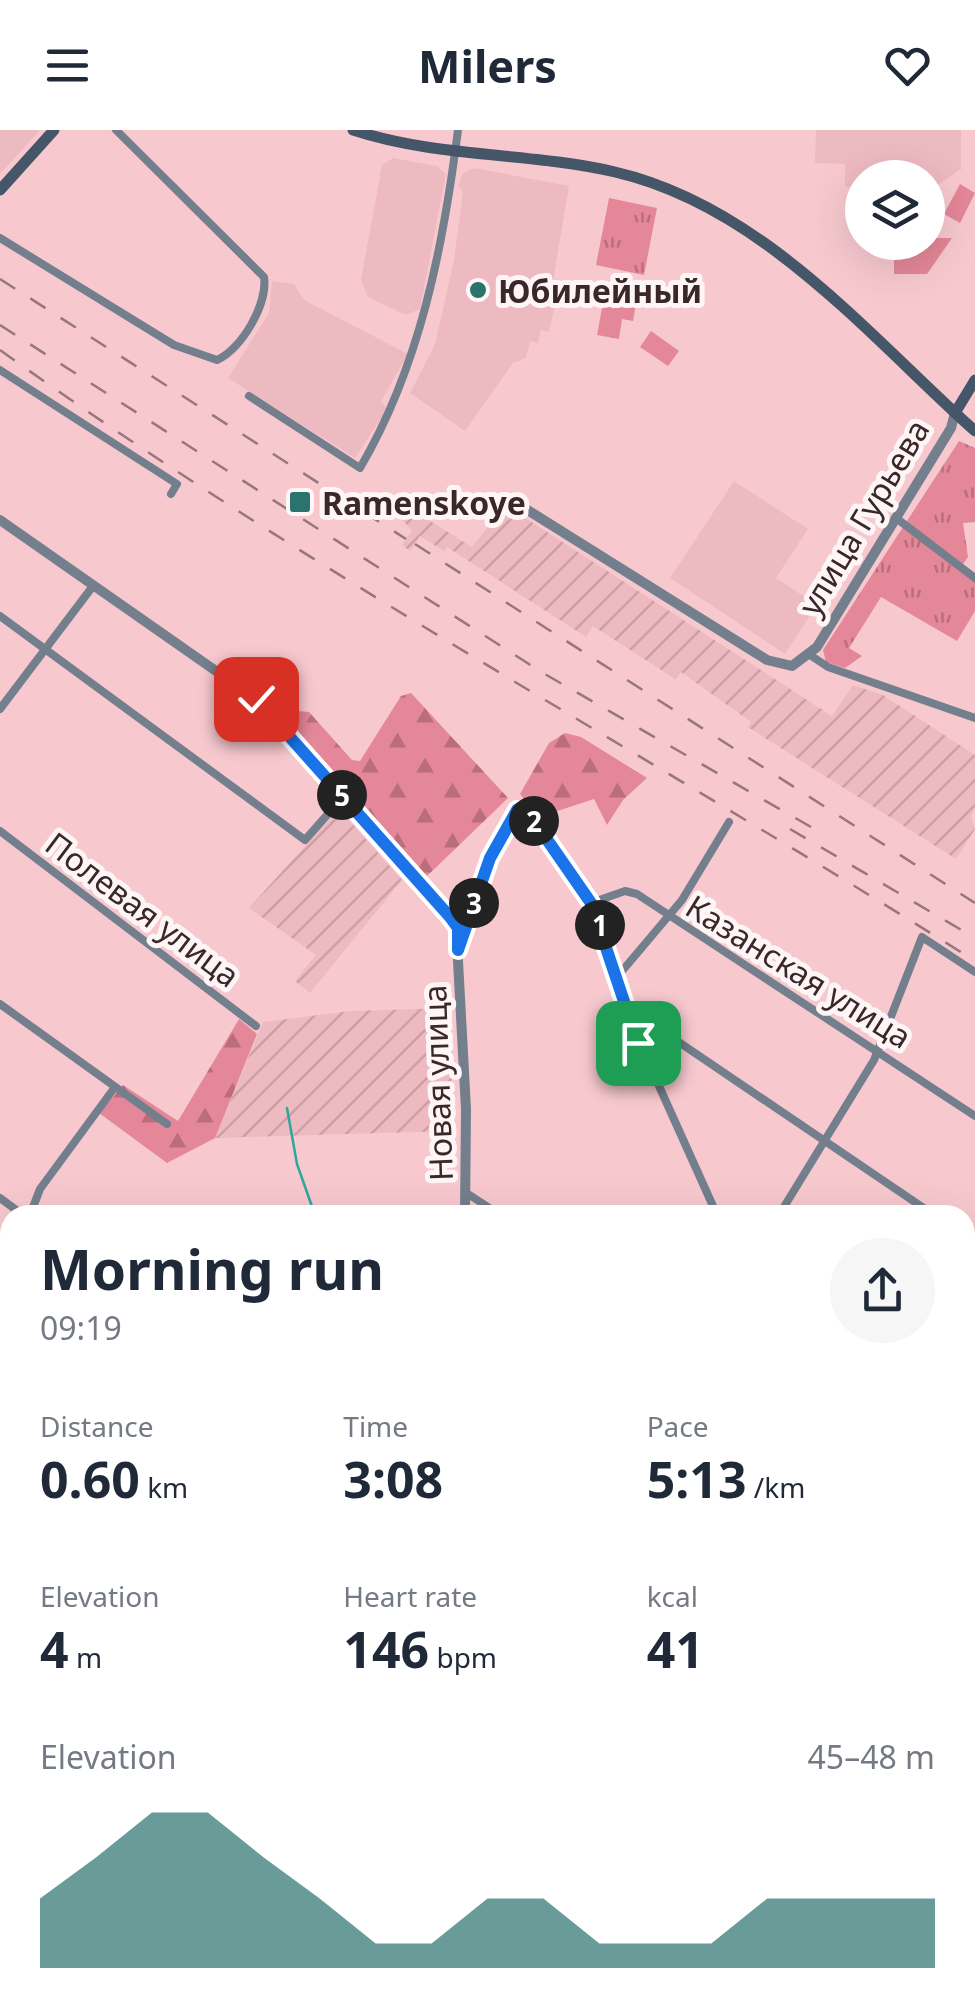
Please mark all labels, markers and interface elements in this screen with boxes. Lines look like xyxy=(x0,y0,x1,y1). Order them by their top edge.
text: Milers xyxy=(418,35,557,96)
icon: menu xyxy=(40,38,95,93)
icon: heart xyxy=(880,38,935,93)
map controls xyxy=(845,160,945,260)
button: layers xyxy=(845,160,945,260)
place label: Юбилейный xyxy=(498,269,702,312)
marker: Юбилейный xyxy=(467,279,489,301)
street label: улица Гурьева xyxy=(788,411,938,623)
place label: Ramenskoye xyxy=(322,481,526,524)
marker: Ramenskoye xyxy=(287,489,313,515)
pin xyxy=(214,657,299,742)
icon: check xyxy=(229,672,284,727)
pin: 5 xyxy=(317,770,367,820)
text: 5 xyxy=(334,776,350,814)
pin: 2 xyxy=(509,796,559,846)
text: 2 xyxy=(526,802,542,840)
street label: Полевая улица xyxy=(37,822,249,996)
pin: 3 xyxy=(449,878,499,928)
text: 3 xyxy=(466,884,482,922)
street label: Казанская улица xyxy=(678,884,920,1058)
pin: 1 xyxy=(575,900,625,950)
text: 1 xyxy=(592,906,608,944)
street label: Новая улица xyxy=(412,984,462,1182)
pin xyxy=(596,1001,681,1086)
icon: arrive xyxy=(611,1016,666,1071)
text: Morning run xyxy=(40,1231,384,1306)
button: share xyxy=(830,1238,935,1343)
text: 09:19 xyxy=(40,1306,122,1349)
text: Distance xyxy=(40,1407,153,1445)
text: Time xyxy=(343,1407,408,1445)
text: Pace xyxy=(647,1407,709,1445)
text: 0.60 xyxy=(40,1445,140,1513)
text: 3:08 xyxy=(343,1445,443,1513)
text: 5:13 xyxy=(647,1445,747,1513)
text: km xyxy=(140,1468,188,1506)
text: /km xyxy=(747,1468,805,1506)
text: Elevation xyxy=(40,1577,160,1615)
text: Heart rate xyxy=(343,1577,477,1615)
text: kcal xyxy=(647,1577,698,1615)
text: 4 xyxy=(40,1615,69,1683)
text: 146 xyxy=(343,1615,429,1683)
text: 41 xyxy=(647,1615,704,1683)
text: m xyxy=(69,1638,102,1676)
text: bpm xyxy=(429,1638,497,1676)
text: Elevation xyxy=(40,1735,177,1778)
text: 45–48 m xyxy=(808,1735,935,1778)

